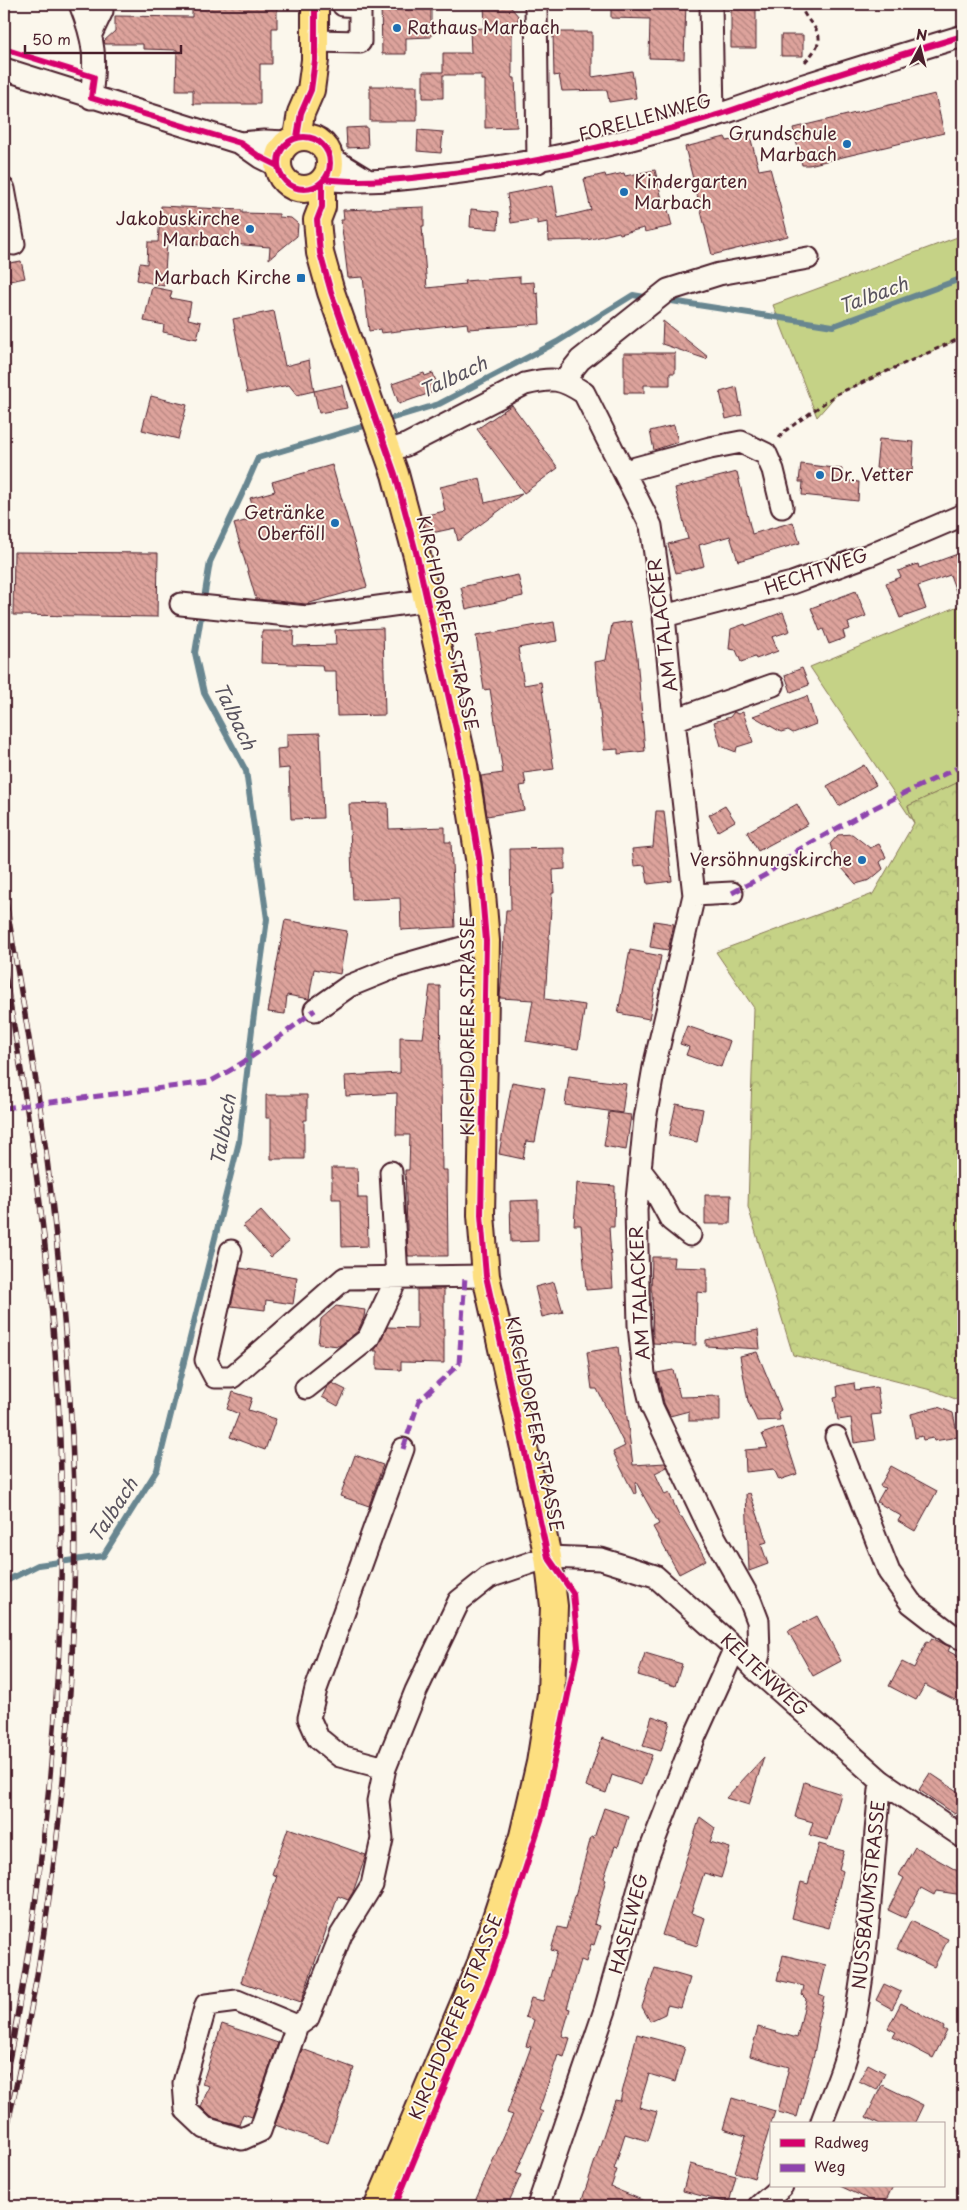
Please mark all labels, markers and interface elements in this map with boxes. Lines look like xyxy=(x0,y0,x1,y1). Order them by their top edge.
place label: Rathaus Marbach xyxy=(407,13,560,40)
scale bar xyxy=(25,22,181,54)
marker: Rathaus Marbach xyxy=(391,22,403,34)
north arrow xyxy=(894,22,944,72)
text: N xyxy=(915,24,928,46)
text: 50 m xyxy=(32,27,71,50)
street label: FORELLENWEG xyxy=(575,86,714,147)
place label: Grundschule Marbach xyxy=(728,119,837,167)
marker: Grundschule Marbach xyxy=(841,138,853,150)
place label: Kindergarten Marbach xyxy=(634,167,748,215)
marker: Kindergarten Marbach xyxy=(618,186,630,198)
place label: Jakobuskirche Marbach xyxy=(116,204,240,252)
marker: Jakobuskirche Marbach xyxy=(244,223,256,235)
place label: Marbach Kirche xyxy=(154,263,291,290)
water label: Talbach xyxy=(834,268,912,320)
marker: Marbach Kirche xyxy=(295,272,307,284)
water label: Talbach xyxy=(414,348,492,404)
place label: Dr. Vetter xyxy=(830,460,914,487)
marker: Dr. Vetter xyxy=(814,469,826,481)
place label: Getränke Oberföll xyxy=(244,498,325,546)
street label: KIRCHDORFER STRASSE xyxy=(411,513,486,733)
marker: Getränke Oberföll xyxy=(329,517,341,529)
street label: HECHTWEG xyxy=(760,540,871,601)
street label: AM TALACKER xyxy=(640,557,683,694)
water label: Talbach xyxy=(208,677,265,755)
place label: Versöhnungskirche xyxy=(690,845,852,872)
marker: Versöhnungskirche xyxy=(856,854,868,866)
street label: KIRCHDORFER STRASSE xyxy=(453,916,480,1136)
water label: Talbach xyxy=(202,1091,242,1168)
street label: AM TALACKER xyxy=(622,1225,656,1361)
street label: KIRCHDORFER STRASSE xyxy=(499,1313,572,1534)
water label: Talbach xyxy=(81,1471,144,1547)
street label: KELTENWEG xyxy=(715,1626,815,1722)
street label: NUSSBAUMSTRASSE xyxy=(844,1799,891,1991)
street label: HASELWEG xyxy=(601,1870,654,1977)
street label: KIRCHDORFER STRASSE xyxy=(401,1909,508,2123)
legend xyxy=(770,2122,944,2188)
text: Radweg xyxy=(814,2130,869,2153)
text: Weg xyxy=(814,2154,845,2177)

